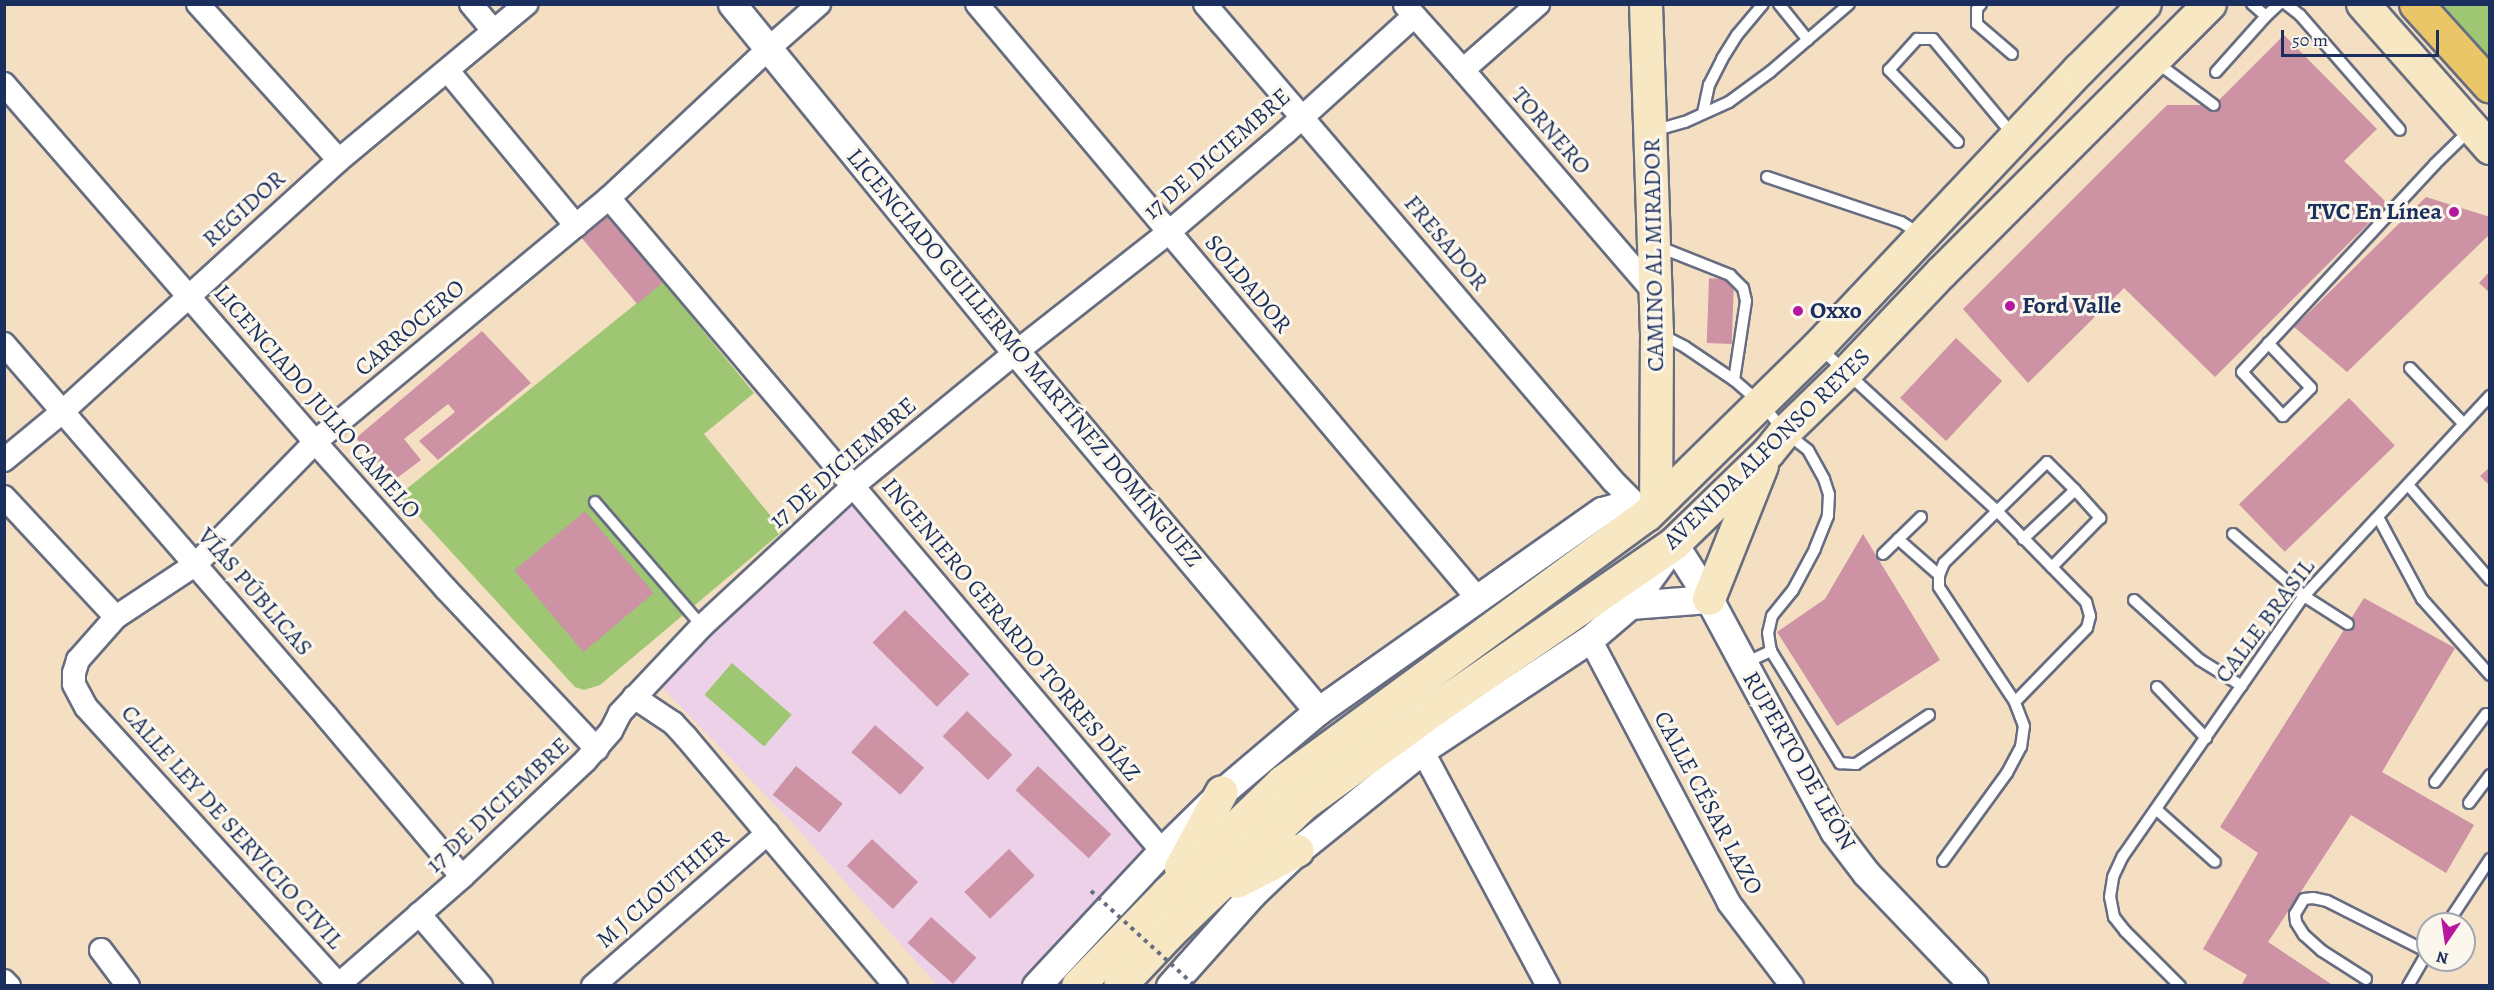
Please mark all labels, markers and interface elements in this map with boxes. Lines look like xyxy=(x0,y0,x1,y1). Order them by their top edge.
scale bar xyxy=(2284,18,2442,56)
text: 50 m xyxy=(2292,28,2328,52)
street label: TORNERO xyxy=(1505,81,1597,181)
street label: 17 DE DICIEMBRE xyxy=(1137,82,1297,226)
street label: CAMINO AL MIRADOR xyxy=(1638,138,1670,372)
street label: LICENCIADO GUILLERMO MARTÍNEZ DOMÍNGUEZ xyxy=(840,143,1208,573)
street label: REGIDOR xyxy=(197,164,291,254)
street label: FRESADOR xyxy=(1398,189,1494,297)
place label: TVC En Línea xyxy=(2308,198,2442,226)
marker: TVC En Línea xyxy=(2447,205,2461,219)
street label: SOLDADOR xyxy=(1198,229,1298,339)
street label: CARROCERO xyxy=(349,274,471,382)
street label: LICENCIADO JULIO CAMELO xyxy=(207,279,427,525)
place label: Ford Valle xyxy=(2022,292,2121,320)
place label: Oxxo xyxy=(1810,297,1862,325)
marker: Ford Valle xyxy=(2003,299,2017,313)
marker: Oxxo xyxy=(1791,304,1805,318)
street label: AVENIDA ALFONSO REYES xyxy=(1657,343,1877,555)
street label: 17 DE DICIEMBRE xyxy=(763,391,923,535)
street label: INGENIERO GERARDO TORRES DÍAZ xyxy=(876,472,1146,788)
street label: VÍAS PÚBLICAS xyxy=(191,522,319,662)
street label: CALLE BRASIL xyxy=(2209,553,2321,689)
street label: RUPERTO DE LEÓN xyxy=(1736,666,1862,856)
street label: CALLE LEY DE SERVICIO CIVIL xyxy=(115,699,349,955)
street label: CALLE CÉSAR LAZO xyxy=(1647,706,1769,900)
street label: 17 DE DICIEMBRE xyxy=(420,731,576,879)
street label: M J CLOUTHIER xyxy=(591,824,735,954)
north arrow xyxy=(2416,912,2476,972)
text: N xyxy=(2434,946,2451,970)

